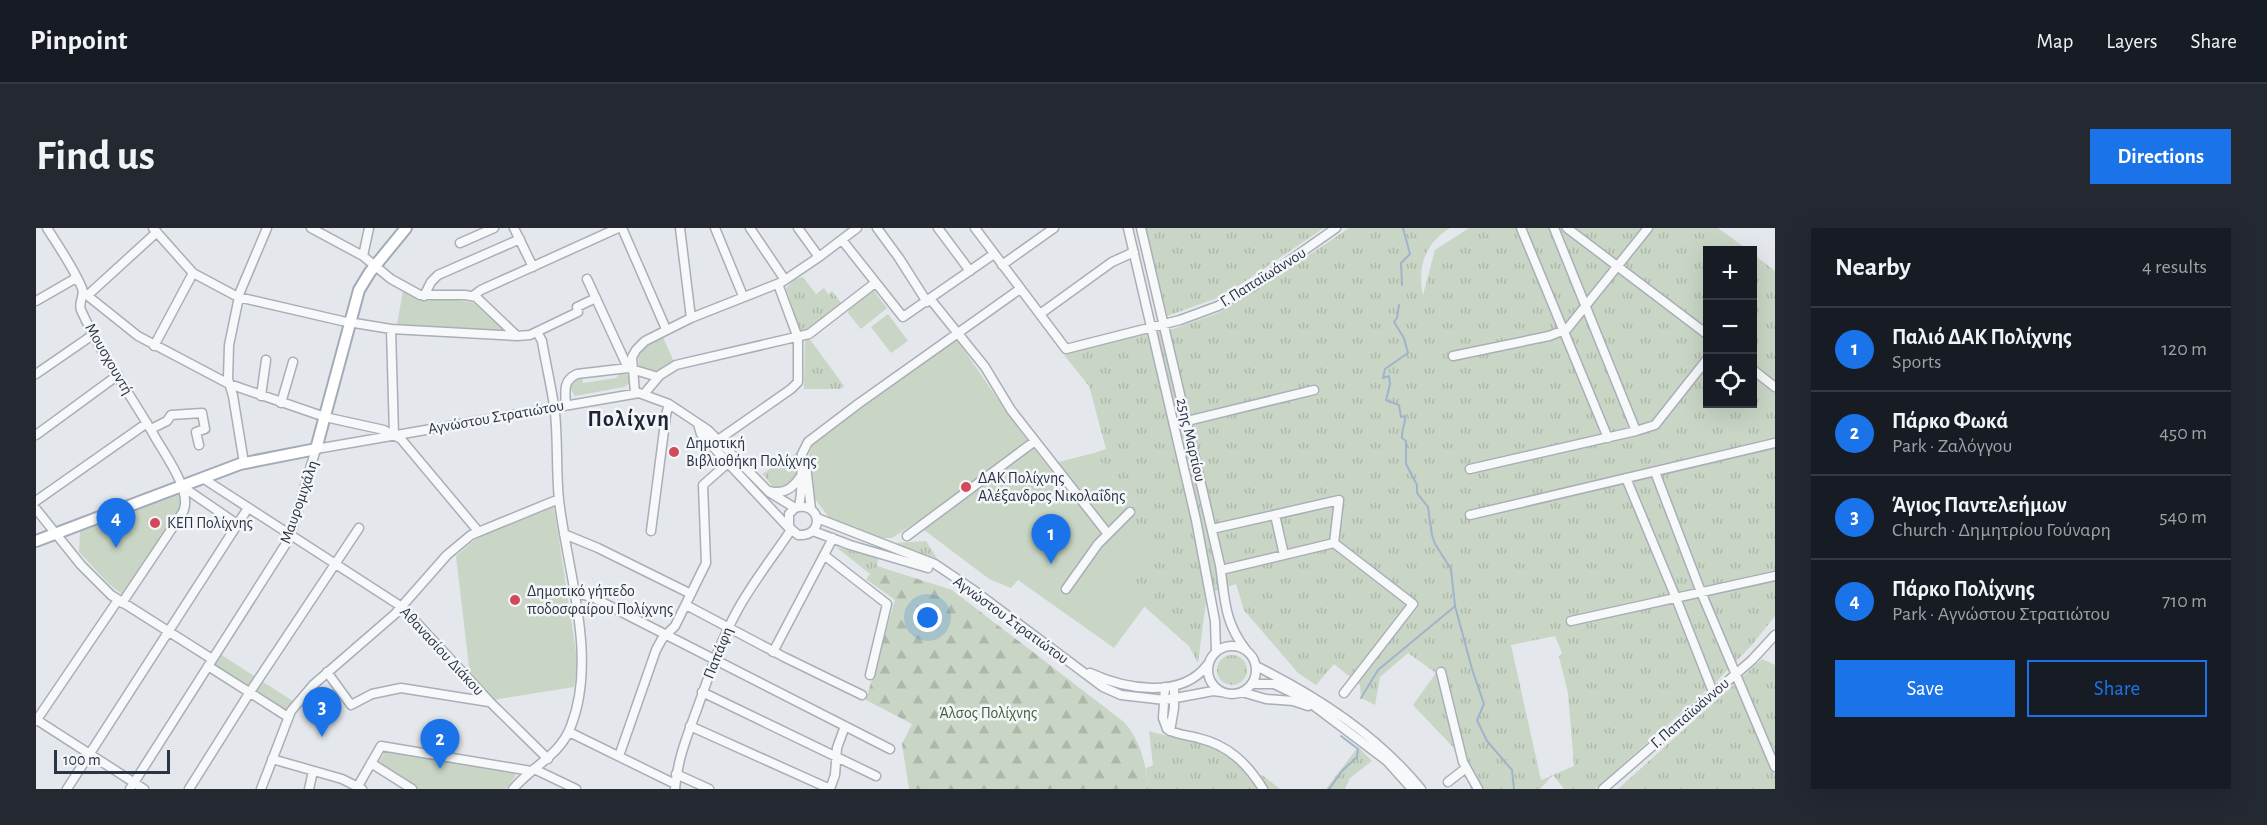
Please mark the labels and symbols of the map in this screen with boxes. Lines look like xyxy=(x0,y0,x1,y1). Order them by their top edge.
street label: Γ. Παπαϊωάννου xyxy=(1217,244,1309,310)
street label: Μουσχουντή xyxy=(82,320,136,398)
street label: Αγνώστου Στρατιώτου xyxy=(427,397,565,437)
street label: 25ης Μαρτίου xyxy=(1173,397,1208,484)
district label: Πολίχνη xyxy=(587,408,671,430)
place label: Δημοτική Βιβλιοθήκη Πολίχνης xyxy=(686,435,817,470)
marker: Δημοτική Βιβλιοθήκη Πολίχνης xyxy=(667,445,681,459)
street label: Μαυρομιχάλη xyxy=(277,458,321,546)
place label: ΔΑΚ Πολίχνης Αλέξανδρος Νικολαΐδης xyxy=(978,470,1125,505)
marker: ΔΑΚ Πολίχνης Αλέξανδρος Νικολαΐδης xyxy=(959,480,973,494)
pin: 4 xyxy=(96,498,136,548)
pin: 1 xyxy=(1032,514,1070,564)
place label: ΚΕΠ Πολίχνης xyxy=(167,515,253,532)
marker: ΚΕΠ Πολίχνης xyxy=(148,516,162,530)
street label: Αγνώστου Στρατιώτου xyxy=(951,573,1071,667)
place label: Δημοτικό γήπεδο ποδοσφαίρου Πολίχνης xyxy=(526,583,673,618)
marker: Δημοτικό γήπεδο ποδοσφαίρου Πολίχνης xyxy=(508,593,522,607)
your location xyxy=(913,603,942,632)
street label: Αθανασίου Διάκου xyxy=(397,604,487,698)
street label: Παπάφη xyxy=(700,625,736,681)
street label: Γ. Παπαϊωάννου xyxy=(1648,675,1732,751)
pin: 3 xyxy=(302,688,342,737)
park label: Άλσος Πολίχνης xyxy=(939,705,1037,722)
pin: 2 xyxy=(420,720,460,769)
scale bar xyxy=(54,747,170,774)

